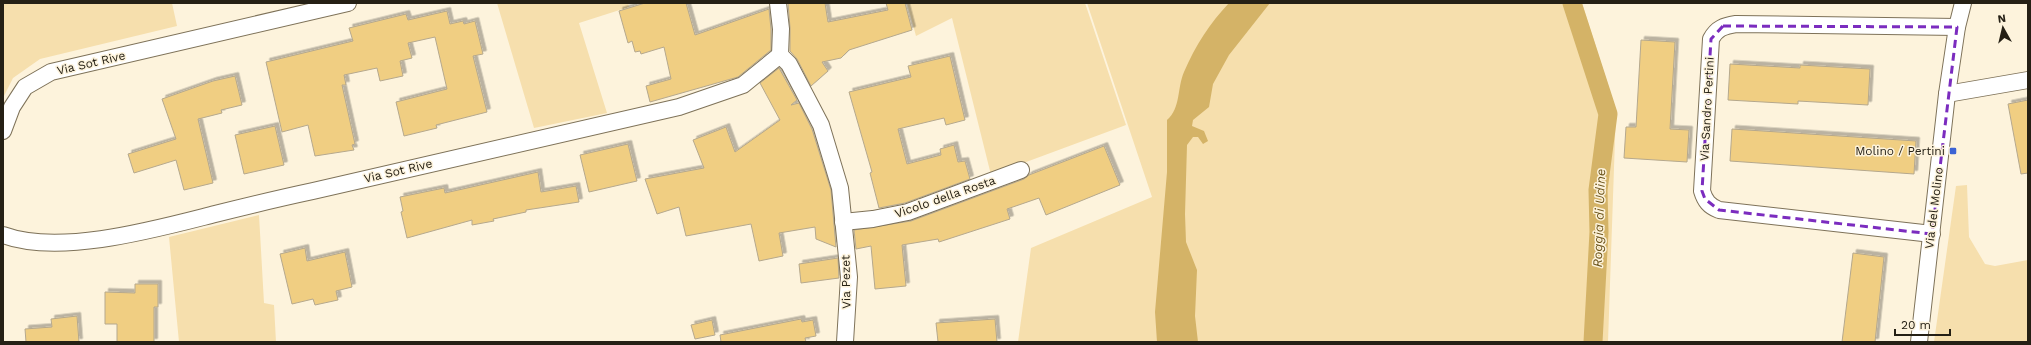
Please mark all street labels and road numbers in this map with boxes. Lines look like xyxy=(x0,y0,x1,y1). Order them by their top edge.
street label: Via Sot Rive xyxy=(55,48,127,78)
street label: Via Sandro Pertini xyxy=(1697,57,1717,161)
street label: Via Sot Rive xyxy=(362,156,434,186)
street label: Via del Molino xyxy=(1922,166,1946,250)
street label: Vicolo della Rosta xyxy=(893,173,997,221)
street label: Via Pezet xyxy=(839,255,853,309)

